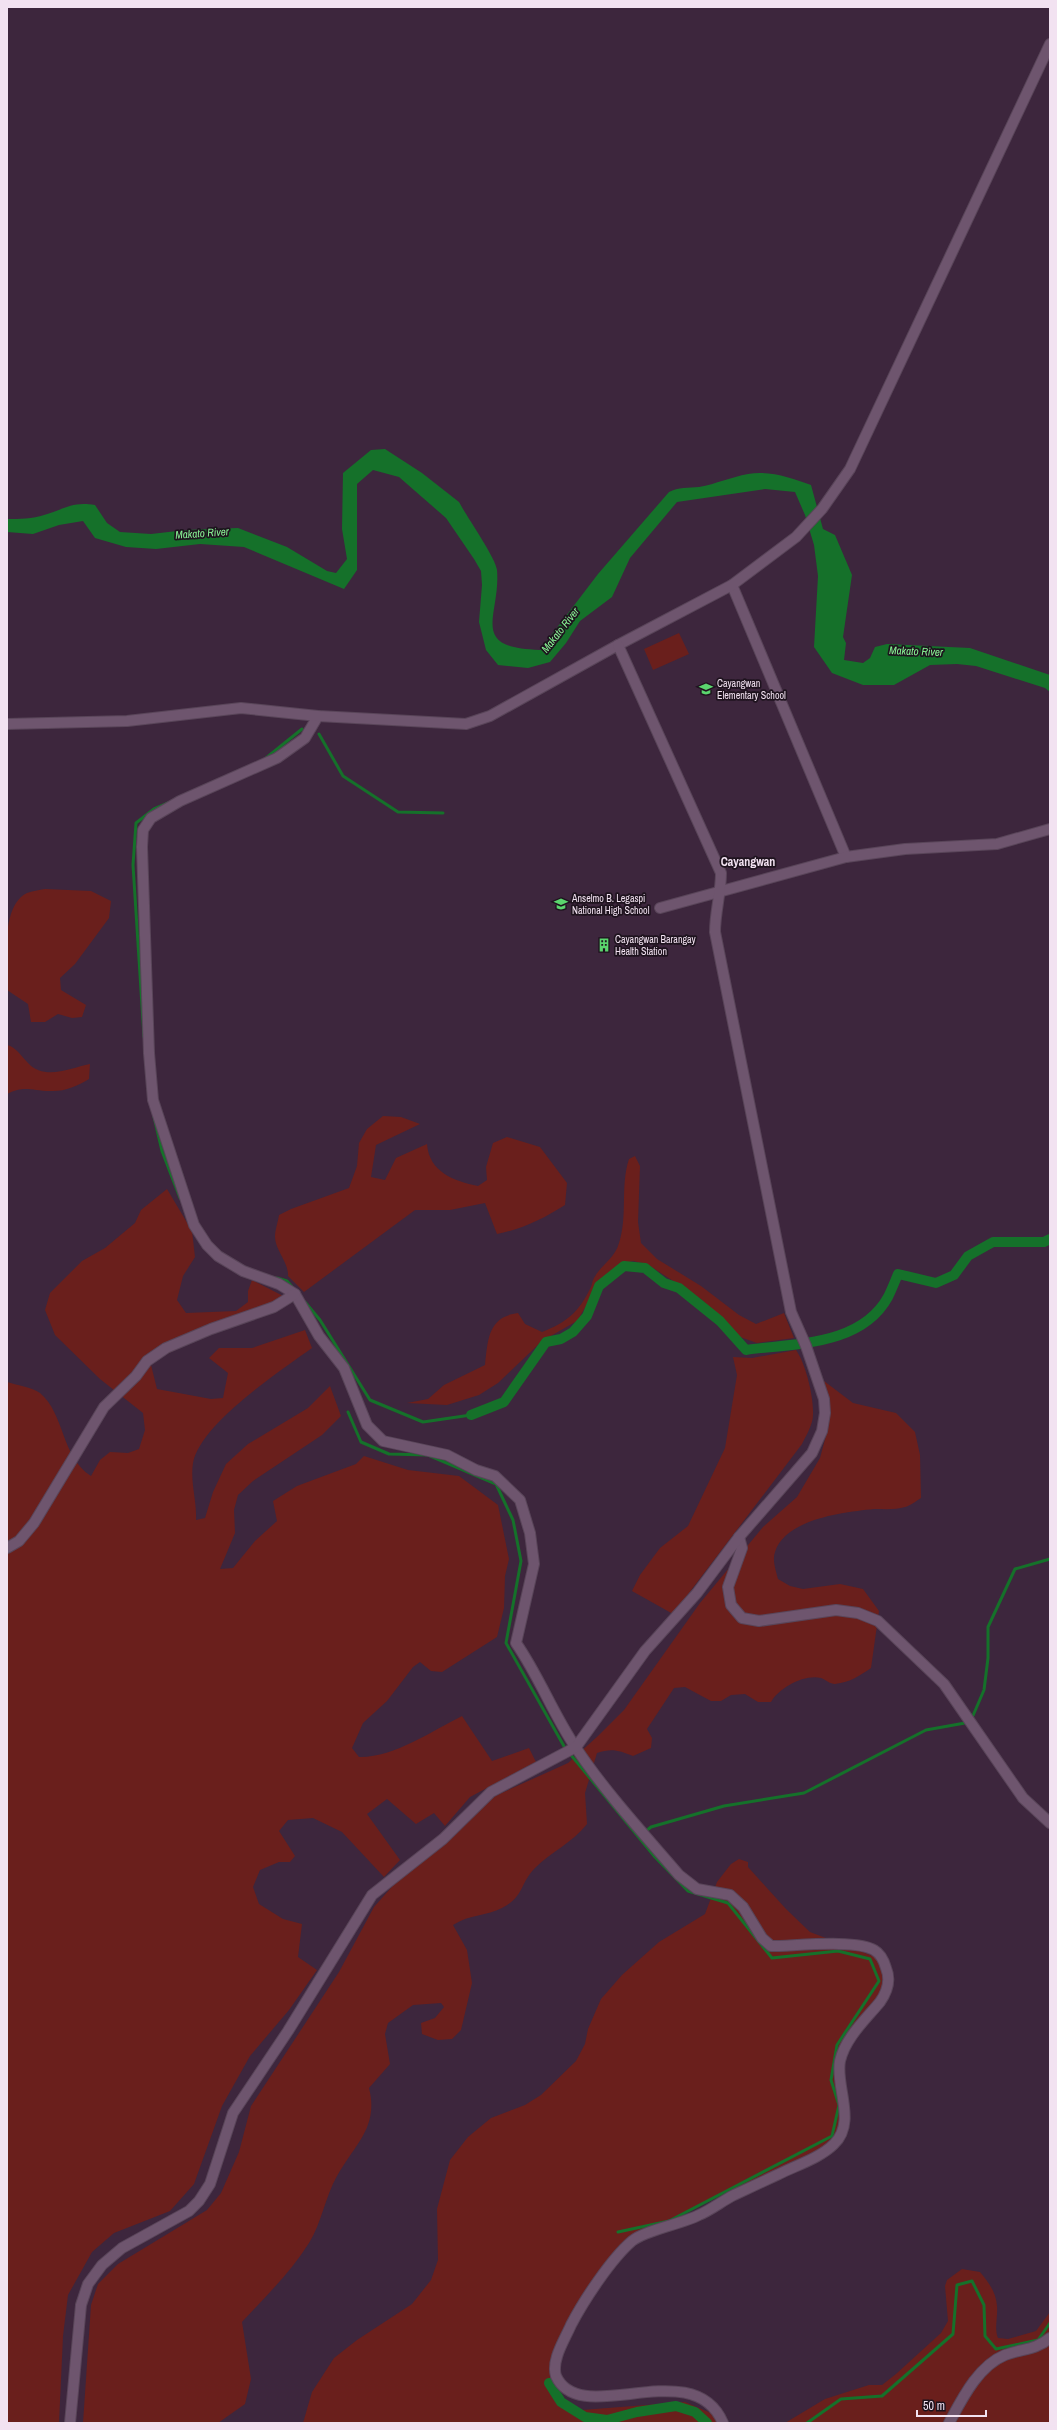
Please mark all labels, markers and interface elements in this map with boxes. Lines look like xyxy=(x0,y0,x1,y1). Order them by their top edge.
water label: Makato River xyxy=(175,524,230,542)
water label: Makato River xyxy=(538,604,583,655)
water label: Makato River xyxy=(889,643,944,659)
place label: Cayangwan Elementary School xyxy=(717,677,786,702)
school or university icon: Cayangwan Elementary School xyxy=(698,681,714,697)
district label: Cayangwan xyxy=(721,854,775,870)
place label: Anselmo B. Legaspi National High School xyxy=(571,892,650,917)
school or university icon: Anselmo B. Legaspi National High School xyxy=(553,896,569,912)
place label: Cayangwan Barangay Health Station xyxy=(615,933,697,958)
building icon: Cayangwan Barangay Health Station xyxy=(596,937,612,953)
scale bar xyxy=(917,2392,986,2418)
text: 50 m xyxy=(923,2398,945,2414)

